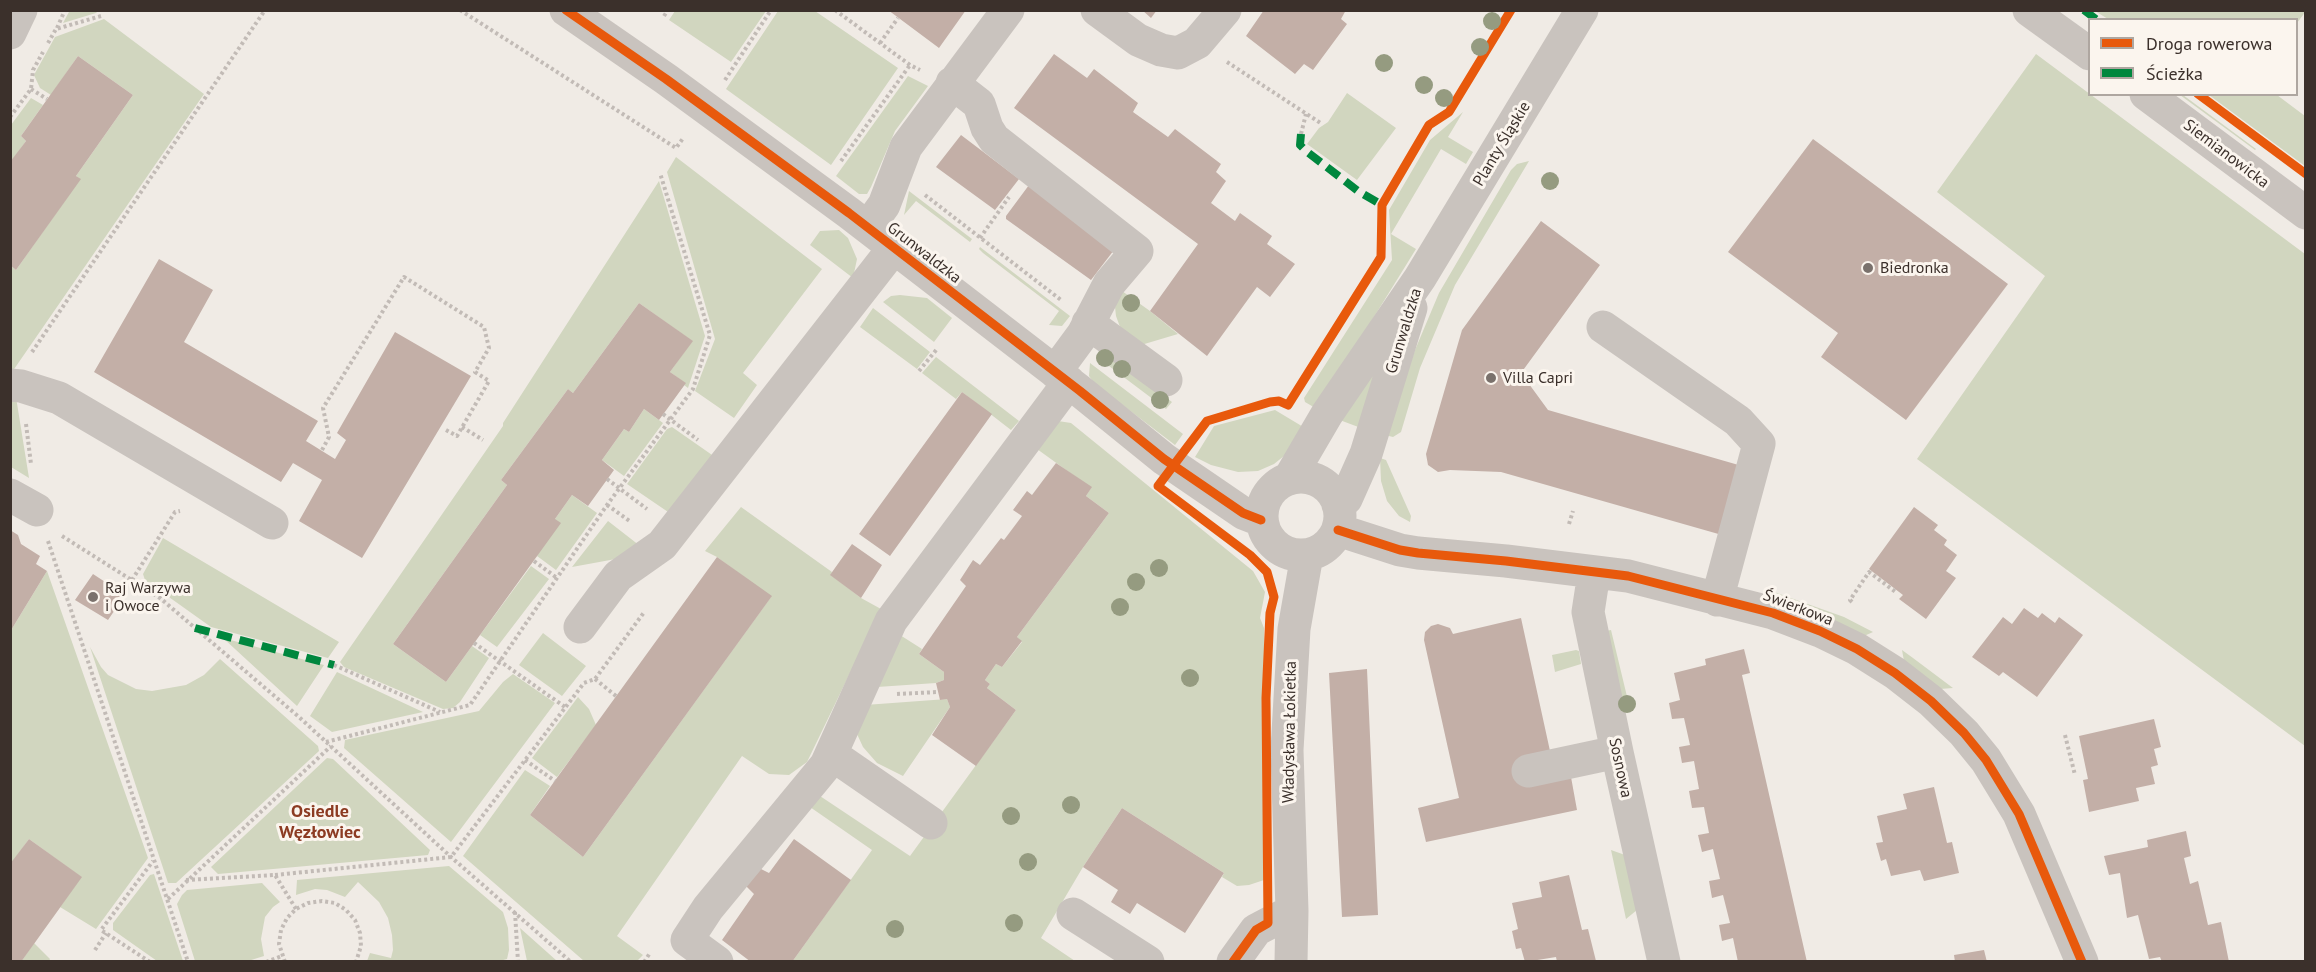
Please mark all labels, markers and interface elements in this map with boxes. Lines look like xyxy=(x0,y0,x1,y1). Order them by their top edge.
legend xyxy=(2088,18,2298,96)
text: Droga rowerowa xyxy=(2146,32,2272,55)
text: Ścieżka xyxy=(2146,62,2203,85)
street label: Planty Śląskie xyxy=(1469,98,1535,190)
street label: Siemianowicka xyxy=(2179,116,2273,192)
street label: Grunwaldzka xyxy=(883,218,965,288)
place label: Biedronka xyxy=(1880,258,1949,278)
marker: Biedronka xyxy=(1861,261,1875,275)
street label: Grunwaldzka xyxy=(1382,286,1426,376)
place label: Villa Capri xyxy=(1503,368,1573,388)
marker: Villa Capri xyxy=(1484,371,1498,385)
place label: Raj Warzywa i Owoce xyxy=(105,578,191,616)
street label: Świerkowa xyxy=(1760,586,1836,630)
marker: Raj Warzywa i Owoce xyxy=(86,590,100,604)
street label: Władysława Łokietka xyxy=(1279,661,1301,803)
street label: Sosnowa xyxy=(1604,736,1636,800)
district label: Osiedle Węzłowiec xyxy=(279,801,361,844)

